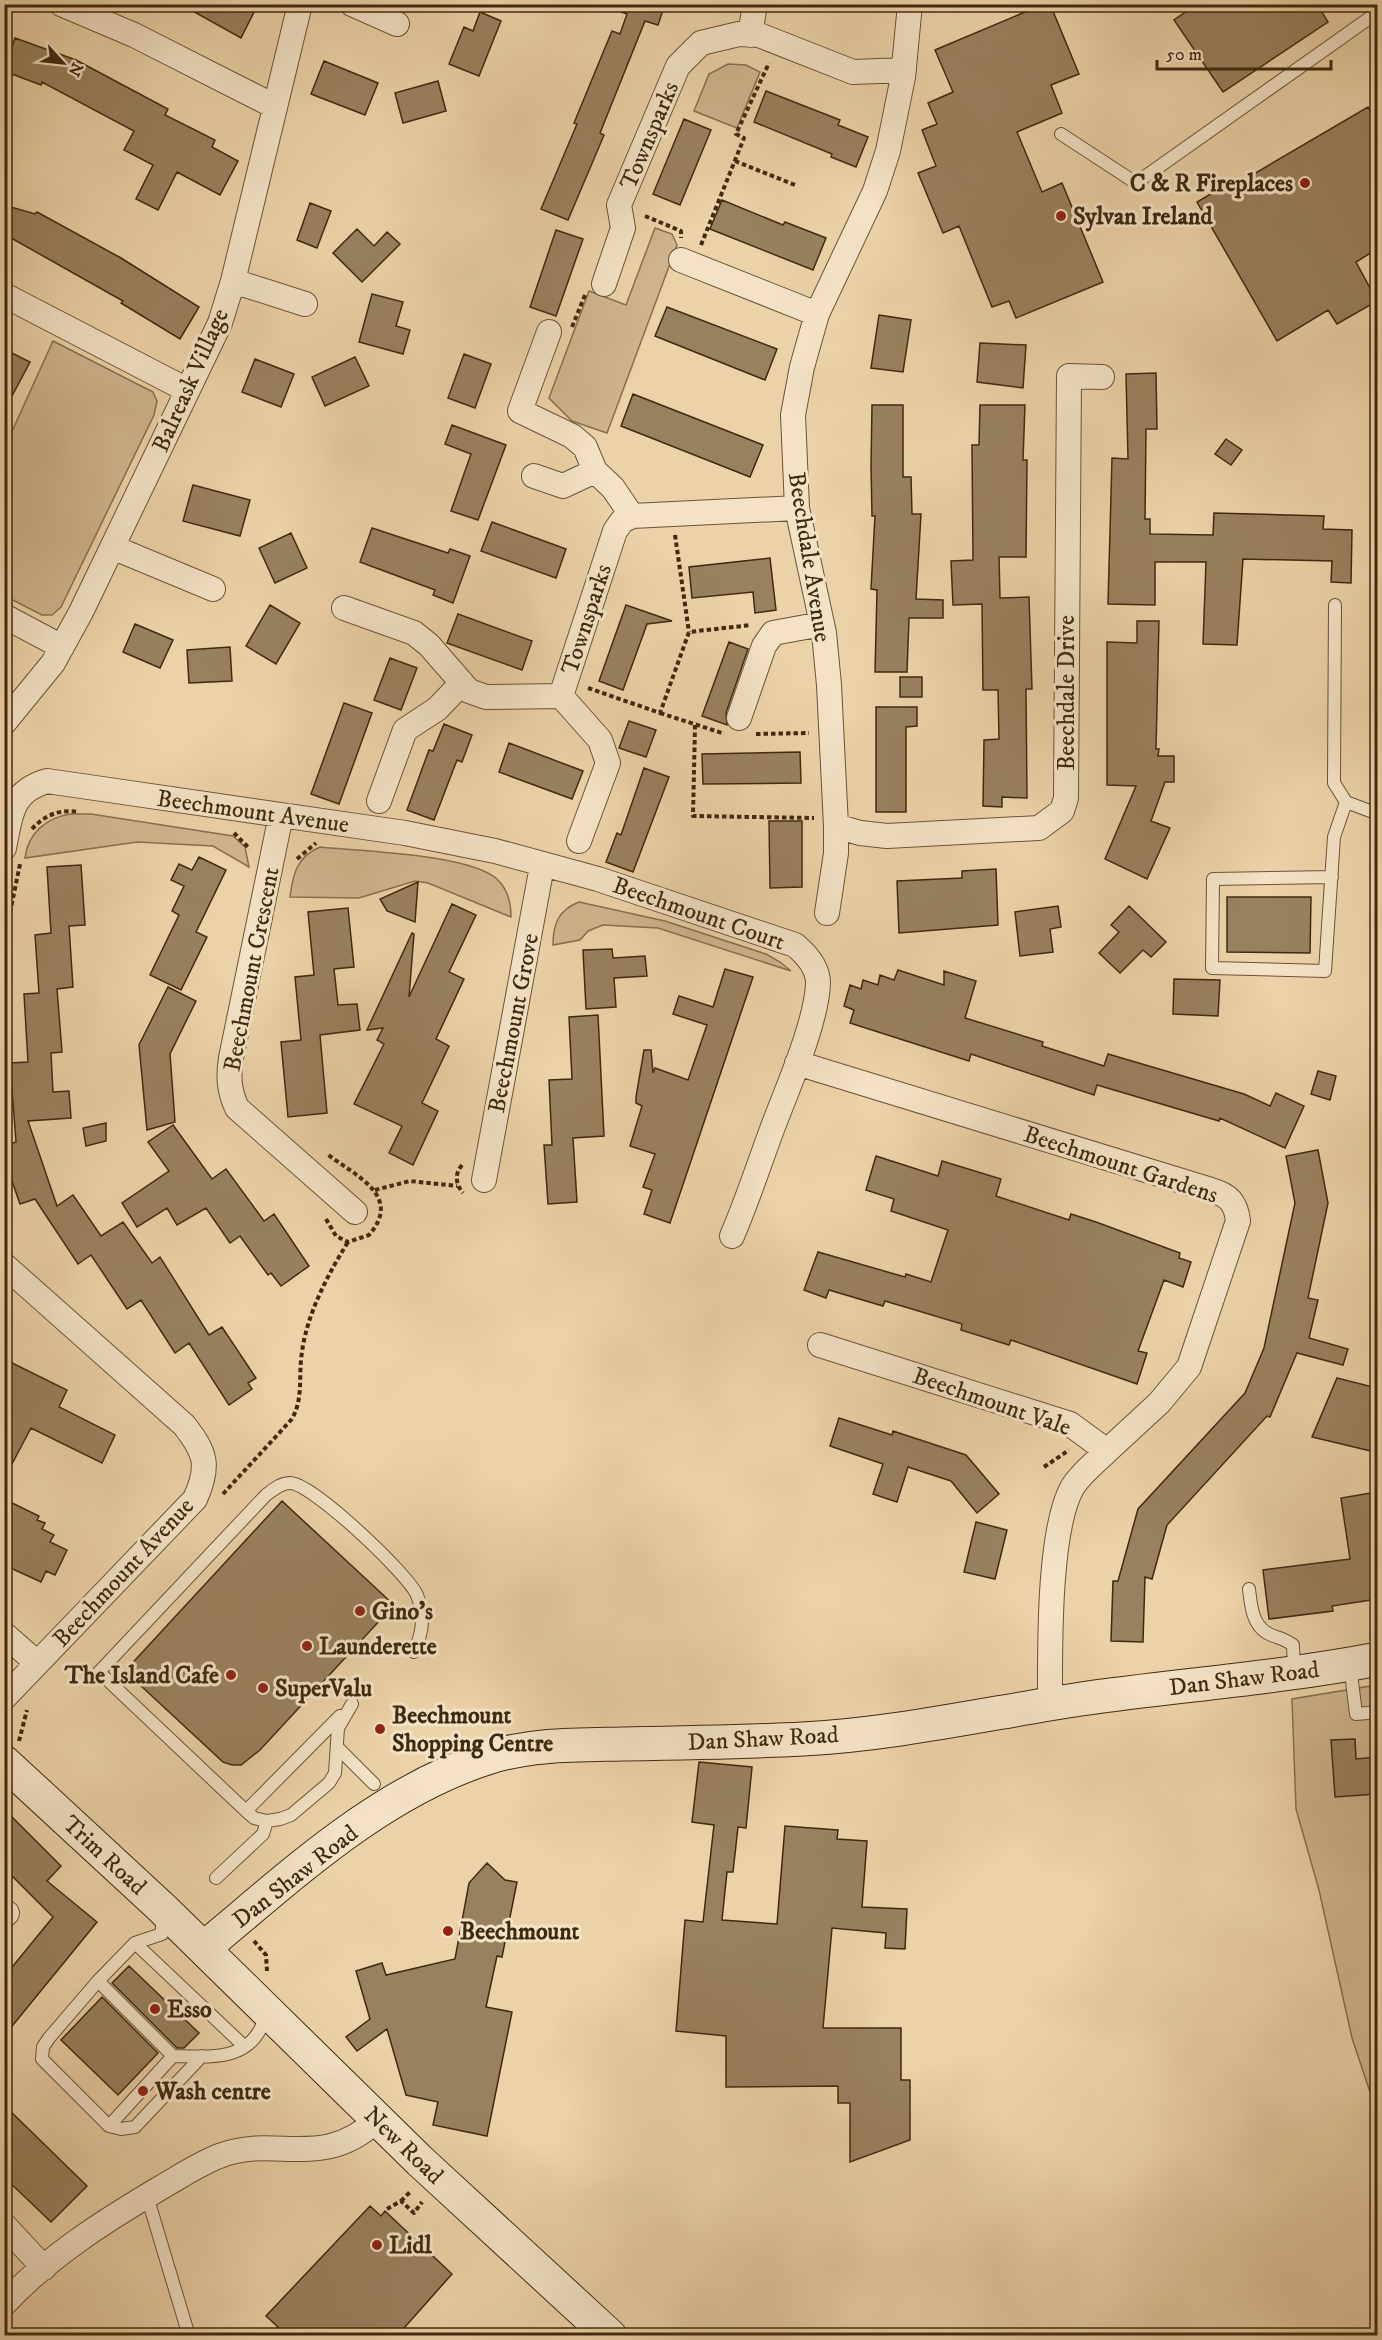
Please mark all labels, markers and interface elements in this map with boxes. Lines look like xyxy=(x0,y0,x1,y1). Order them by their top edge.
north arrow xyxy=(33,33,93,93)
scale bar xyxy=(1157,33,1331,71)
text: 50 m xyxy=(1166,44,1202,66)
text: N xyxy=(64,59,87,80)
street label: Townsparks xyxy=(614,77,686,194)
place label: C & R Fireplaces xyxy=(1130,169,1293,199)
marker: C & R Fireplaces xyxy=(1298,176,1312,190)
place label: Sylvan Ireland xyxy=(1073,202,1213,232)
marker: Sylvan Ireland xyxy=(1054,209,1068,223)
street label: Balreask Village xyxy=(146,304,236,457)
street label: Beechdale Avenue xyxy=(781,470,837,644)
street label: Townsparks xyxy=(555,560,619,678)
street label: Beechdale Drive xyxy=(1052,615,1082,771)
street label: Beechmount Avenue xyxy=(155,784,351,840)
street label: Beechmount Crescent xyxy=(217,864,287,1074)
street label: Beechmount Court xyxy=(609,870,789,958)
street label: Beechmount Grove xyxy=(482,931,546,1116)
street label: Beechmount Gardens xyxy=(1020,1119,1222,1211)
street label: Beechmount Vale xyxy=(909,1361,1075,1443)
street label: Beechmount Avenue xyxy=(47,1492,201,1654)
place label: Gino's xyxy=(372,1597,433,1627)
marker: Gino's xyxy=(353,1604,367,1618)
place label: Launderette xyxy=(319,1632,437,1662)
marker: Launderette xyxy=(300,1639,314,1653)
street label: Dan Shaw Road xyxy=(1167,1655,1321,1703)
place label: The Island Cafe xyxy=(64,1661,219,1691)
marker: The Island Cafe xyxy=(224,1668,238,1682)
place label: SuperValu xyxy=(275,1674,373,1704)
marker: SuperValu xyxy=(256,1681,270,1695)
place label: Beechmount Shopping Centre xyxy=(392,1701,553,1759)
street label: Dan Shaw Road xyxy=(687,1720,839,1758)
marker: Beechmount Shopping Centre xyxy=(373,1722,387,1736)
street label: Trim Road xyxy=(56,1809,152,1902)
street label: Dan Shaw Road xyxy=(227,1818,364,1935)
place label: Beechmount xyxy=(460,1917,580,1947)
marker: Beechmount xyxy=(441,1924,455,1938)
place label: Esso xyxy=(167,1995,212,2025)
marker: Esso xyxy=(148,2002,162,2016)
place label: Wash centre xyxy=(154,2077,271,2107)
marker: Wash centre xyxy=(136,2084,150,2098)
street label: New Road xyxy=(357,2100,449,2191)
place label: Lidl xyxy=(389,2231,432,2261)
marker: Lidl xyxy=(370,2238,384,2252)

